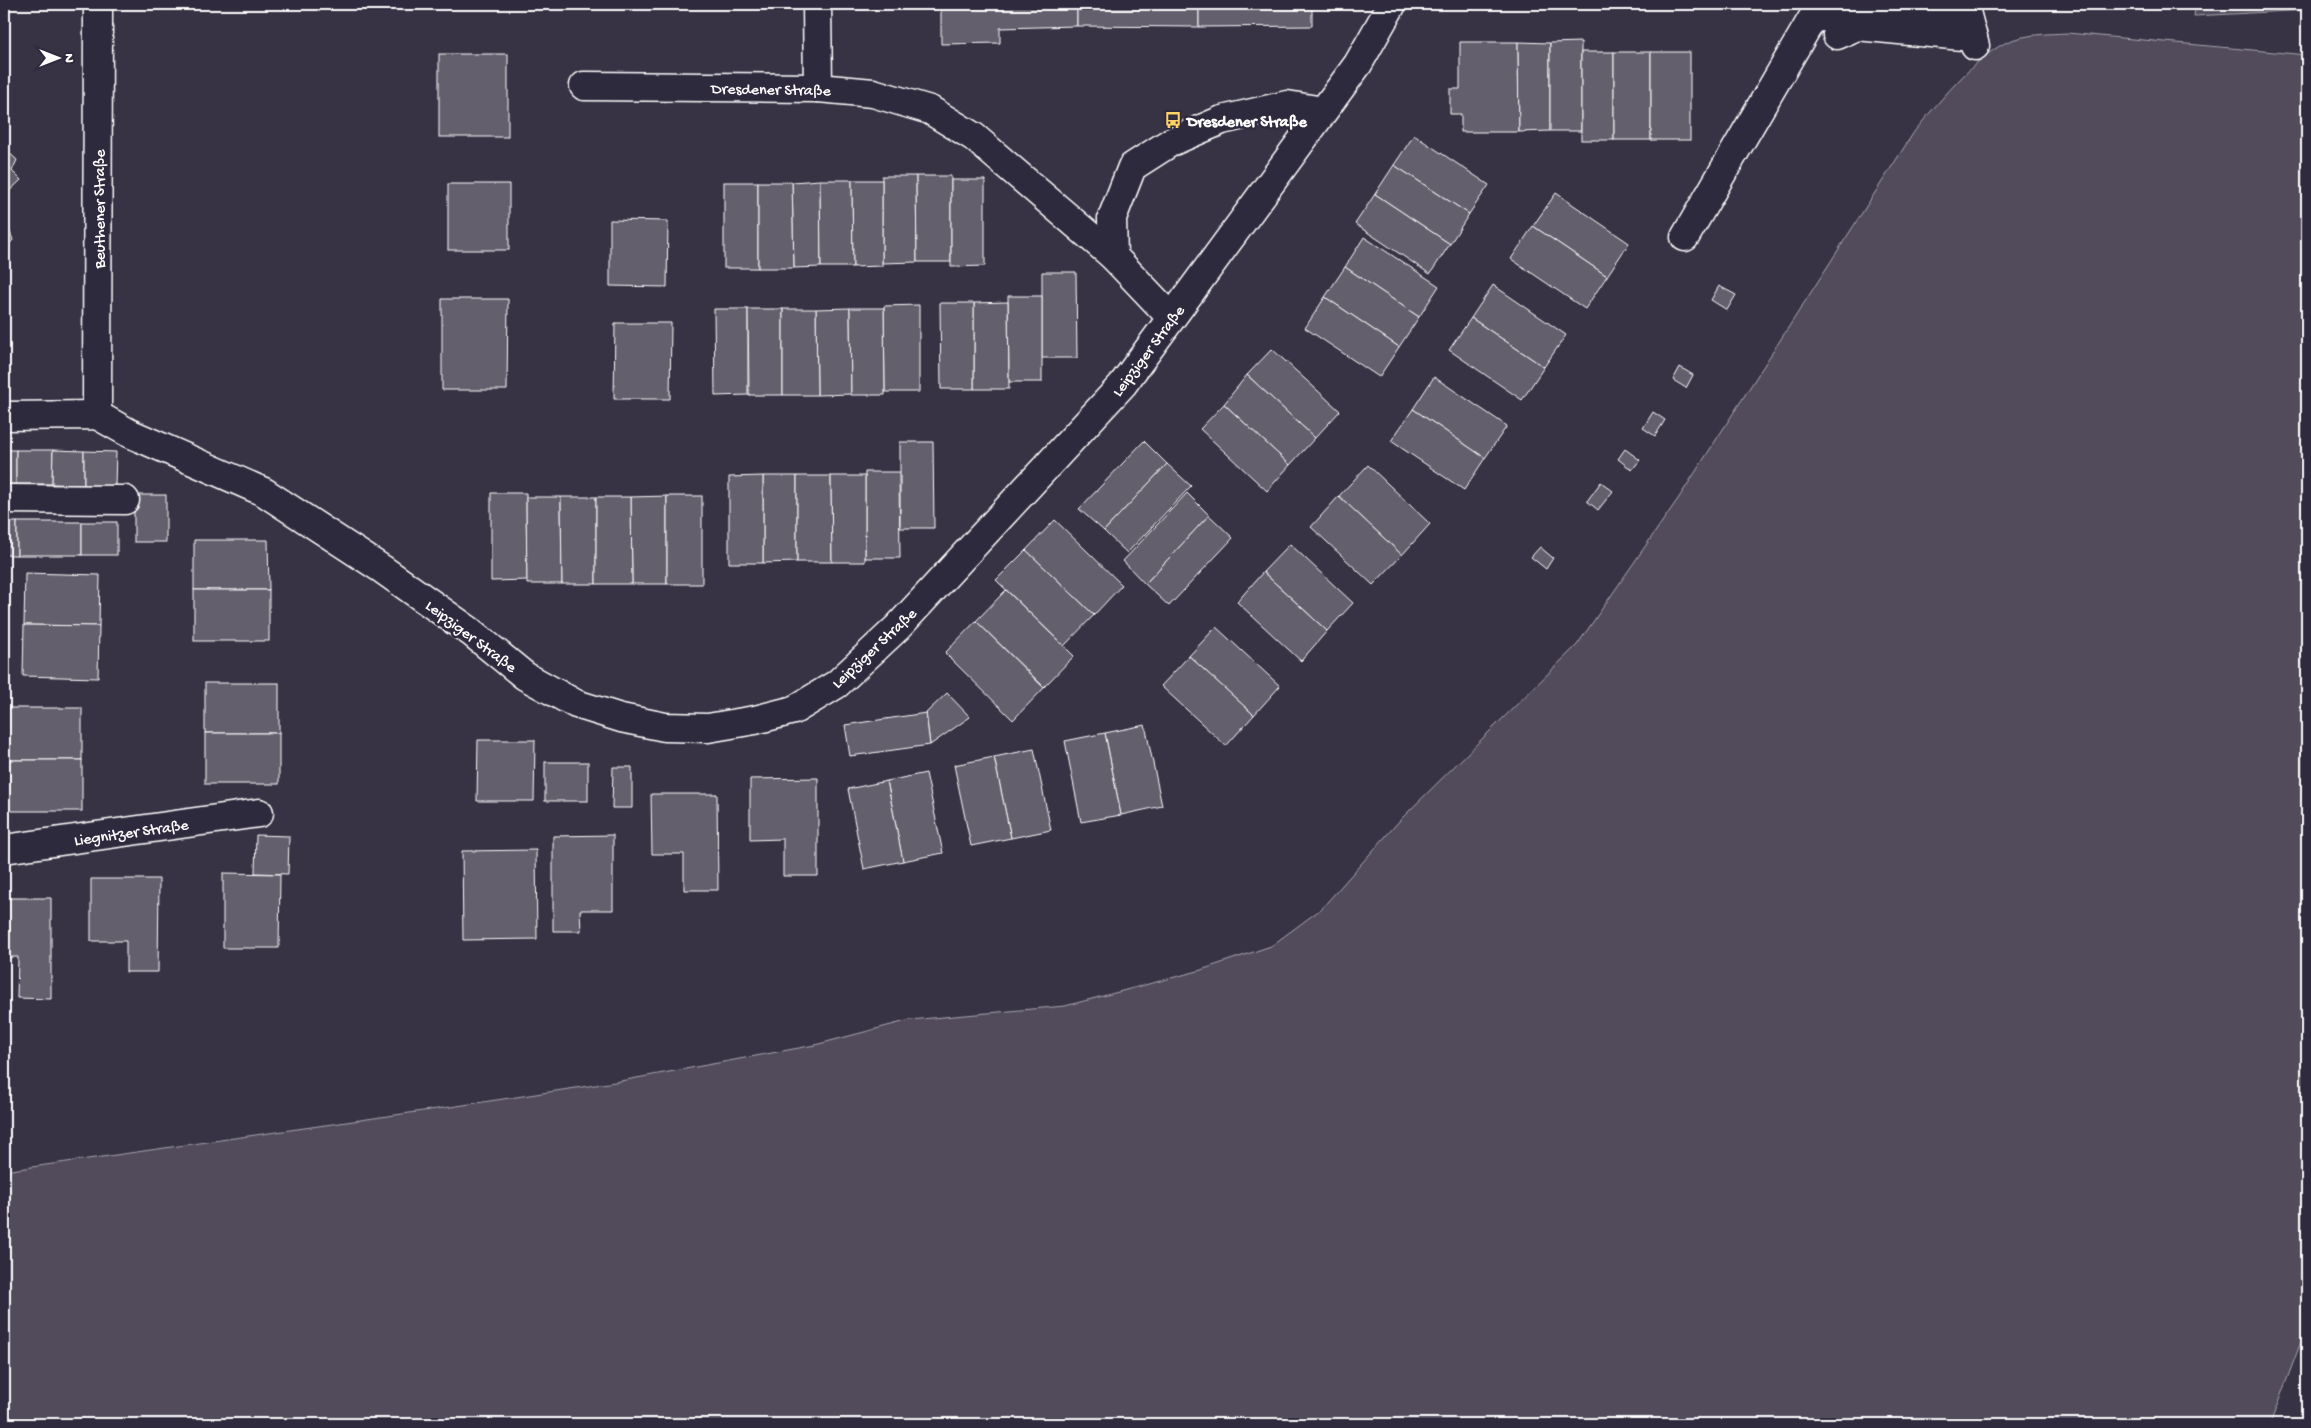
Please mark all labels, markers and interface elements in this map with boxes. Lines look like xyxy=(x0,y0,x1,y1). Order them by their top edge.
north arrow xyxy=(32,32,82,82)
text: N xyxy=(60,53,77,63)
street label: Dresdener Straße xyxy=(710,81,832,102)
bus stop icon: Dresdener Straße xyxy=(1163,110,1183,130)
place label: Dresdener Straße xyxy=(1185,114,1307,133)
street label: Beuthener Straße xyxy=(92,149,111,270)
street label: Leipziger Straße xyxy=(1109,302,1191,401)
street label: Leipziger Straße xyxy=(421,597,520,679)
street label: Leipziger Straße xyxy=(829,605,922,694)
street label: Liegnitzer Straße xyxy=(73,817,191,852)

